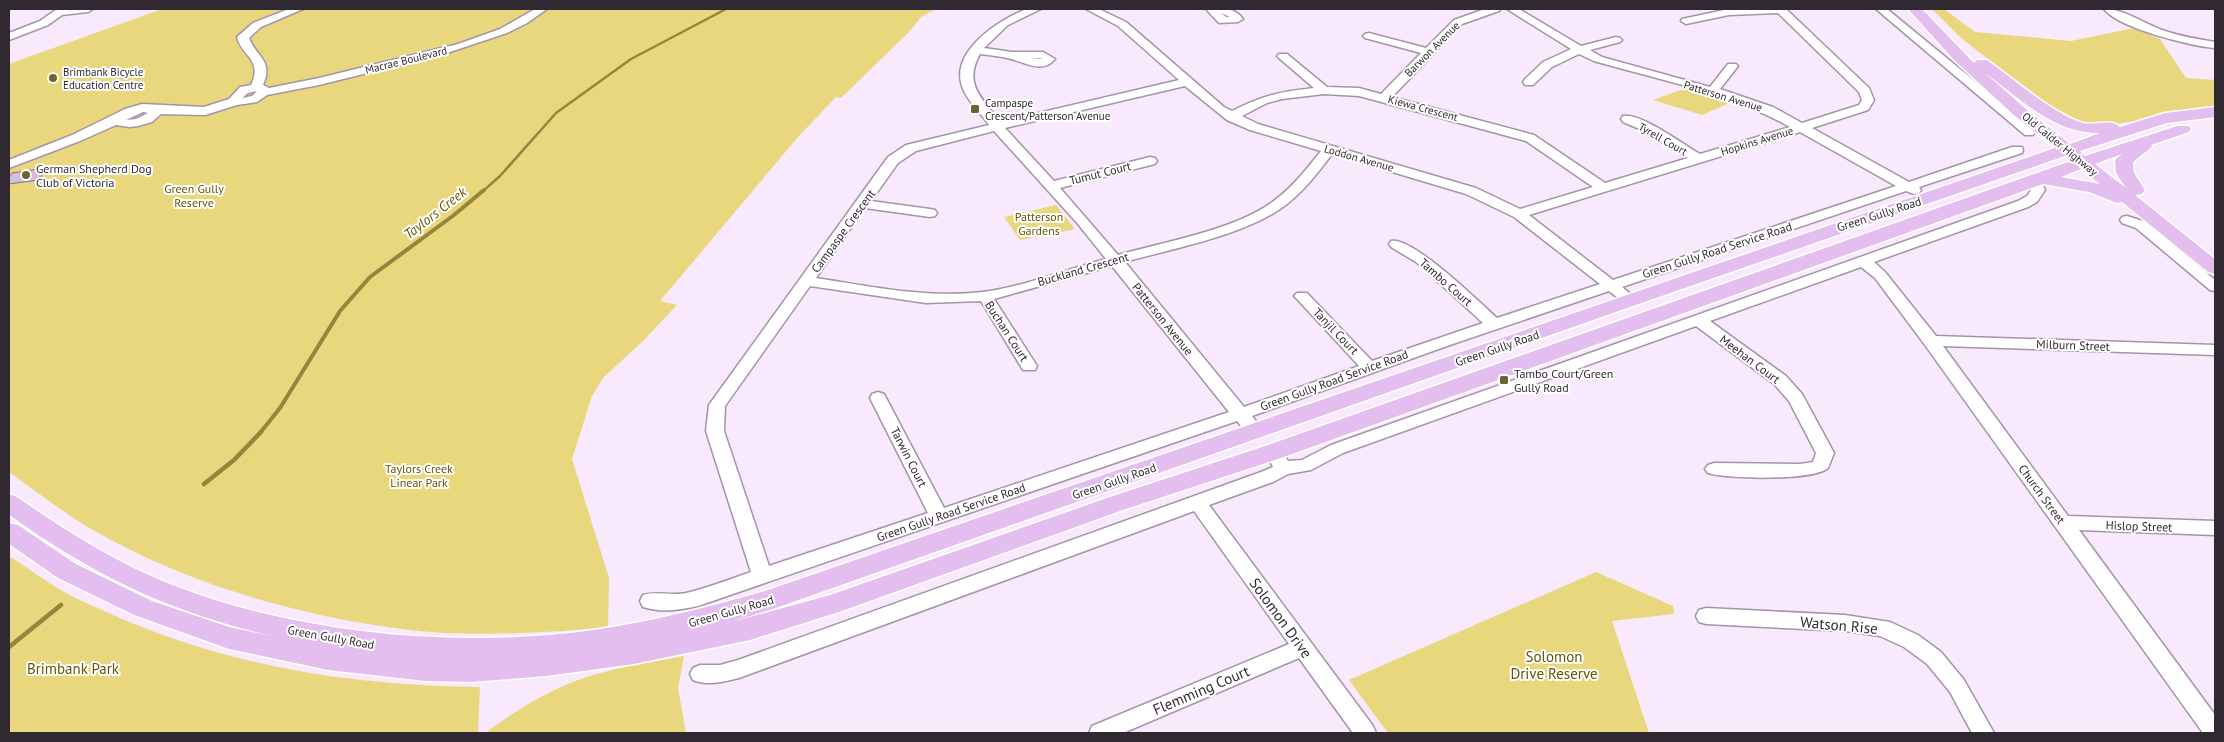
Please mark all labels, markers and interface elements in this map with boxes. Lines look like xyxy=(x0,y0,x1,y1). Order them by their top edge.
street label: Barwon Avenue xyxy=(1401,18,1463,80)
street label: Macrae Boulevard xyxy=(364,43,449,77)
place label: Brimbank Bicycle Education Centre xyxy=(63,65,144,92)
marker: Brimbank Bicycle Education Centre xyxy=(47,72,59,84)
street label: Patterson Avenue xyxy=(1682,77,1764,115)
street label: Kiewa Crescent xyxy=(1387,92,1460,124)
place label: Campaspe Crescent/Patterson Avenue xyxy=(985,96,1111,123)
marker: Campaspe Crescent/Patterson Avenue xyxy=(969,103,981,115)
street label: Old Calder Highway xyxy=(2019,109,2101,179)
street label: Tyrell Court xyxy=(1636,119,1690,159)
street label: Hopkins Avenue xyxy=(1719,123,1795,159)
street label: Loddon Avenue xyxy=(1323,141,1396,175)
street label: Tumut Court xyxy=(1068,158,1132,188)
place label: German Shepherd Dog Club of Victoria xyxy=(36,161,152,190)
marker: German Shepherd Dog Club of Victoria xyxy=(20,169,32,181)
park label: Green Gully Reserve xyxy=(164,181,224,210)
water label: Taylors Creek xyxy=(400,183,470,243)
street label: Campaspe Crescent xyxy=(808,186,878,276)
street label: Green Gully Road xyxy=(1835,193,1923,235)
park label: Patterson Gardens xyxy=(1015,209,1063,238)
street label: Green Gully Road Service Road xyxy=(1640,219,1794,281)
street label: Buckland Crescent xyxy=(1036,249,1130,289)
street label: Tambo Court xyxy=(1417,255,1475,309)
street label: Patterson Avenue xyxy=(1129,280,1197,358)
street label: Buchan Court xyxy=(982,298,1032,364)
street label: Tanjil Court xyxy=(1310,305,1362,357)
street label: Green Gully Road xyxy=(1453,327,1541,369)
street label: Meehan Court xyxy=(1717,331,1783,387)
street label: Milburn Street xyxy=(2036,336,2110,354)
street label: Green Gully Road Service Road xyxy=(1258,346,1410,414)
place label: Tambo Court/Green Gully Road xyxy=(1514,366,1613,395)
marker: Tambo Court/Green Gully Road xyxy=(1498,374,1510,386)
street label: Tarwin Court xyxy=(888,425,930,489)
street label: Green Gully Road xyxy=(1070,460,1158,502)
park label: Taylors Creek Linear Park xyxy=(385,461,453,490)
street label: Church Street xyxy=(2015,461,2069,527)
street label: Green Gully Road Service Road xyxy=(875,479,1027,545)
street label: Hislop Street xyxy=(2105,517,2173,535)
street label: Solomon Drive xyxy=(1246,574,1316,662)
street label: Green Gully Road xyxy=(687,592,775,630)
street label: Watson Rise xyxy=(1799,612,1879,638)
street label: Green Gully Road xyxy=(286,622,376,652)
park label: Solomon Drive Reserve xyxy=(1510,647,1598,683)
park label: Brimbank Park xyxy=(27,659,120,678)
street label: Flemming Court xyxy=(1150,661,1252,719)

